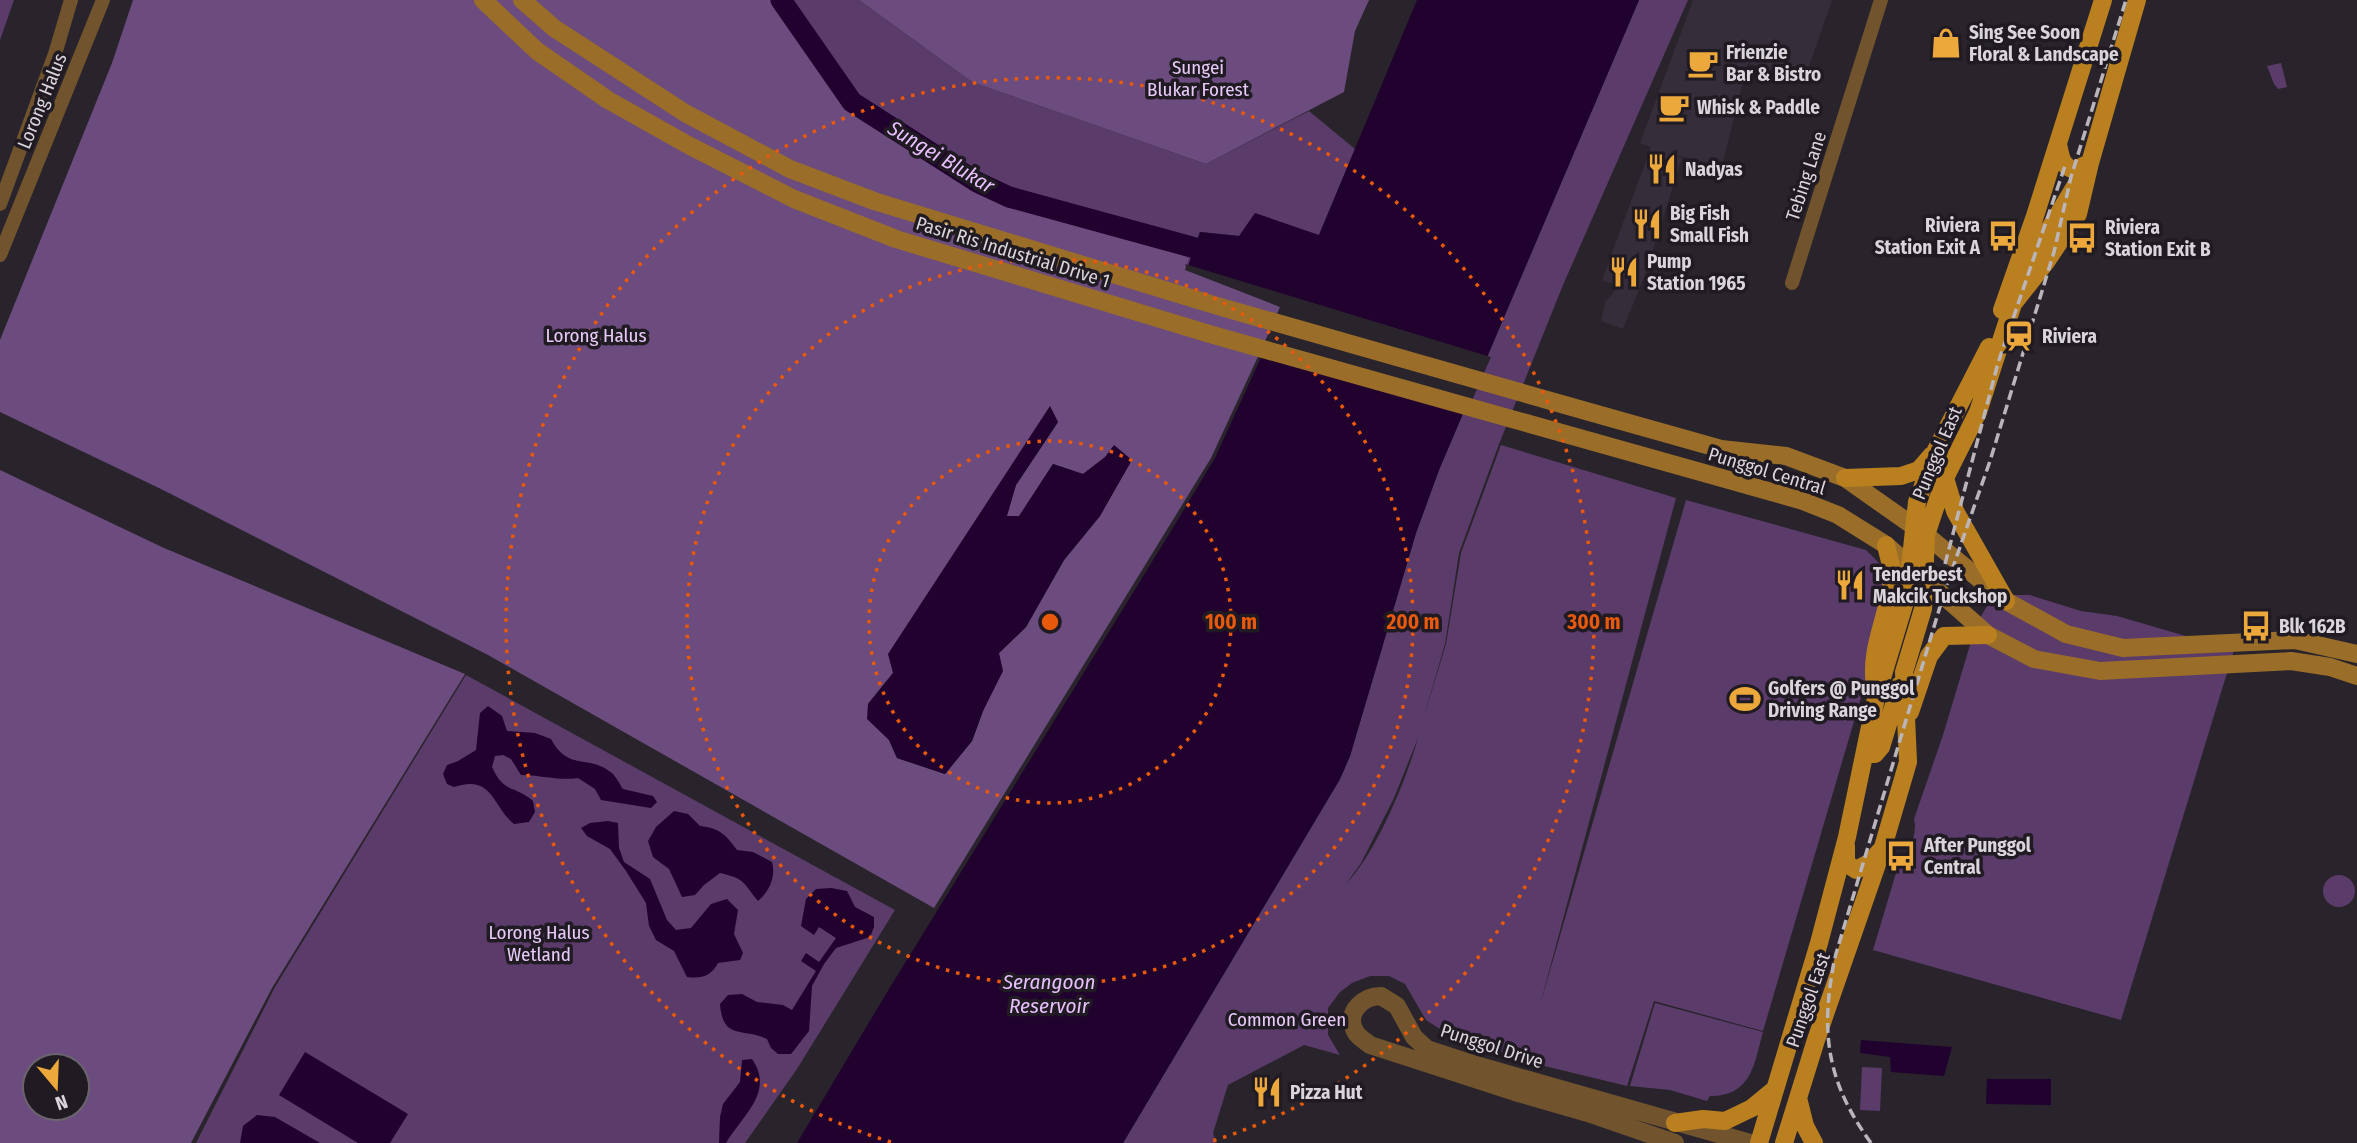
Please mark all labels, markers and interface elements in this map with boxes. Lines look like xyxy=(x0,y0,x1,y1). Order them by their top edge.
place label: Sing See Soon Floral & Landscape xyxy=(1969,21,2119,66)
shop icon: Sing See Soon Floral & Landscape xyxy=(1929,26,1963,60)
place label: Frienzie Bar & Bistro xyxy=(1726,41,1821,86)
cafe icon: Frienzie Bar & Bistro xyxy=(1686,46,1720,80)
street label: Lorong Halus xyxy=(12,50,72,152)
park label: Sungei Blukar Forest xyxy=(1147,56,1250,101)
cafe icon: Whisk & Paddle xyxy=(1657,90,1691,124)
place label: Whisk & Paddle xyxy=(1697,96,1820,119)
water label: Sungei Blukar xyxy=(882,115,1000,199)
street label: Tebing Lane xyxy=(1781,128,1831,224)
restaurant icon: Nadyas xyxy=(1645,152,1679,186)
place label: Nadyas xyxy=(1685,158,1743,181)
place label: Big Fish Small Fish xyxy=(1670,202,1749,247)
restaurant icon: Big Fish Small Fish xyxy=(1630,207,1664,241)
street label: Pasir Ris Industrial Drive 1 xyxy=(913,212,1113,292)
place label: Riviera Station Exit A xyxy=(1875,214,1981,259)
place label: Riviera Station Exit B xyxy=(2105,216,2211,261)
bus stop icon: Riviera Station Exit A xyxy=(1986,219,2020,253)
bus stop icon: Riviera Station Exit B xyxy=(2065,221,2099,255)
place label: Pump Station 1965 xyxy=(1647,250,1746,295)
restaurant icon: Pump Station 1965 xyxy=(1607,255,1641,289)
station icon: Riviera xyxy=(2002,319,2036,353)
park label: Lorong Halus xyxy=(545,324,647,347)
place label: Riviera xyxy=(2042,325,2097,348)
street label: Punggol East xyxy=(1907,402,1967,503)
street label: Punggol Central xyxy=(1706,442,1828,500)
place label: Tenderbest Makcik Tuckshop xyxy=(1873,563,2007,608)
restaurant icon: Tenderbest Makcik Tuckshop xyxy=(1833,568,1867,602)
text: 100 m xyxy=(1205,609,1257,635)
text: 200 m xyxy=(1385,609,1440,635)
text: 300 m xyxy=(1566,609,1621,635)
bus stop icon: Blk 162B xyxy=(2239,609,2273,643)
centre of rings xyxy=(1038,610,1062,634)
place label: Blk 162B xyxy=(2279,615,2346,638)
place label: Golfers @ Punggol Driving Range xyxy=(1768,677,1915,722)
sports icon: Golfers @ Punggol Driving Range xyxy=(1728,682,1762,716)
place label: After Punggol Central xyxy=(1923,834,2032,879)
bus stop icon: After Punggol Central xyxy=(1884,839,1918,873)
park label: Lorong Halus Wetland xyxy=(488,921,590,966)
street label: Punggol East xyxy=(1781,949,1835,1050)
water label: Serangoon Reservoir xyxy=(1002,969,1095,1019)
park label: Common Green xyxy=(1228,1008,1346,1031)
street label: Punggol Drive xyxy=(1438,1019,1546,1073)
north arrow xyxy=(21,1052,91,1122)
restaurant icon: Pizza Hut xyxy=(1250,1075,1284,1109)
place label: Pizza Hut xyxy=(1290,1081,1363,1104)
text: N xyxy=(52,1090,71,1115)

